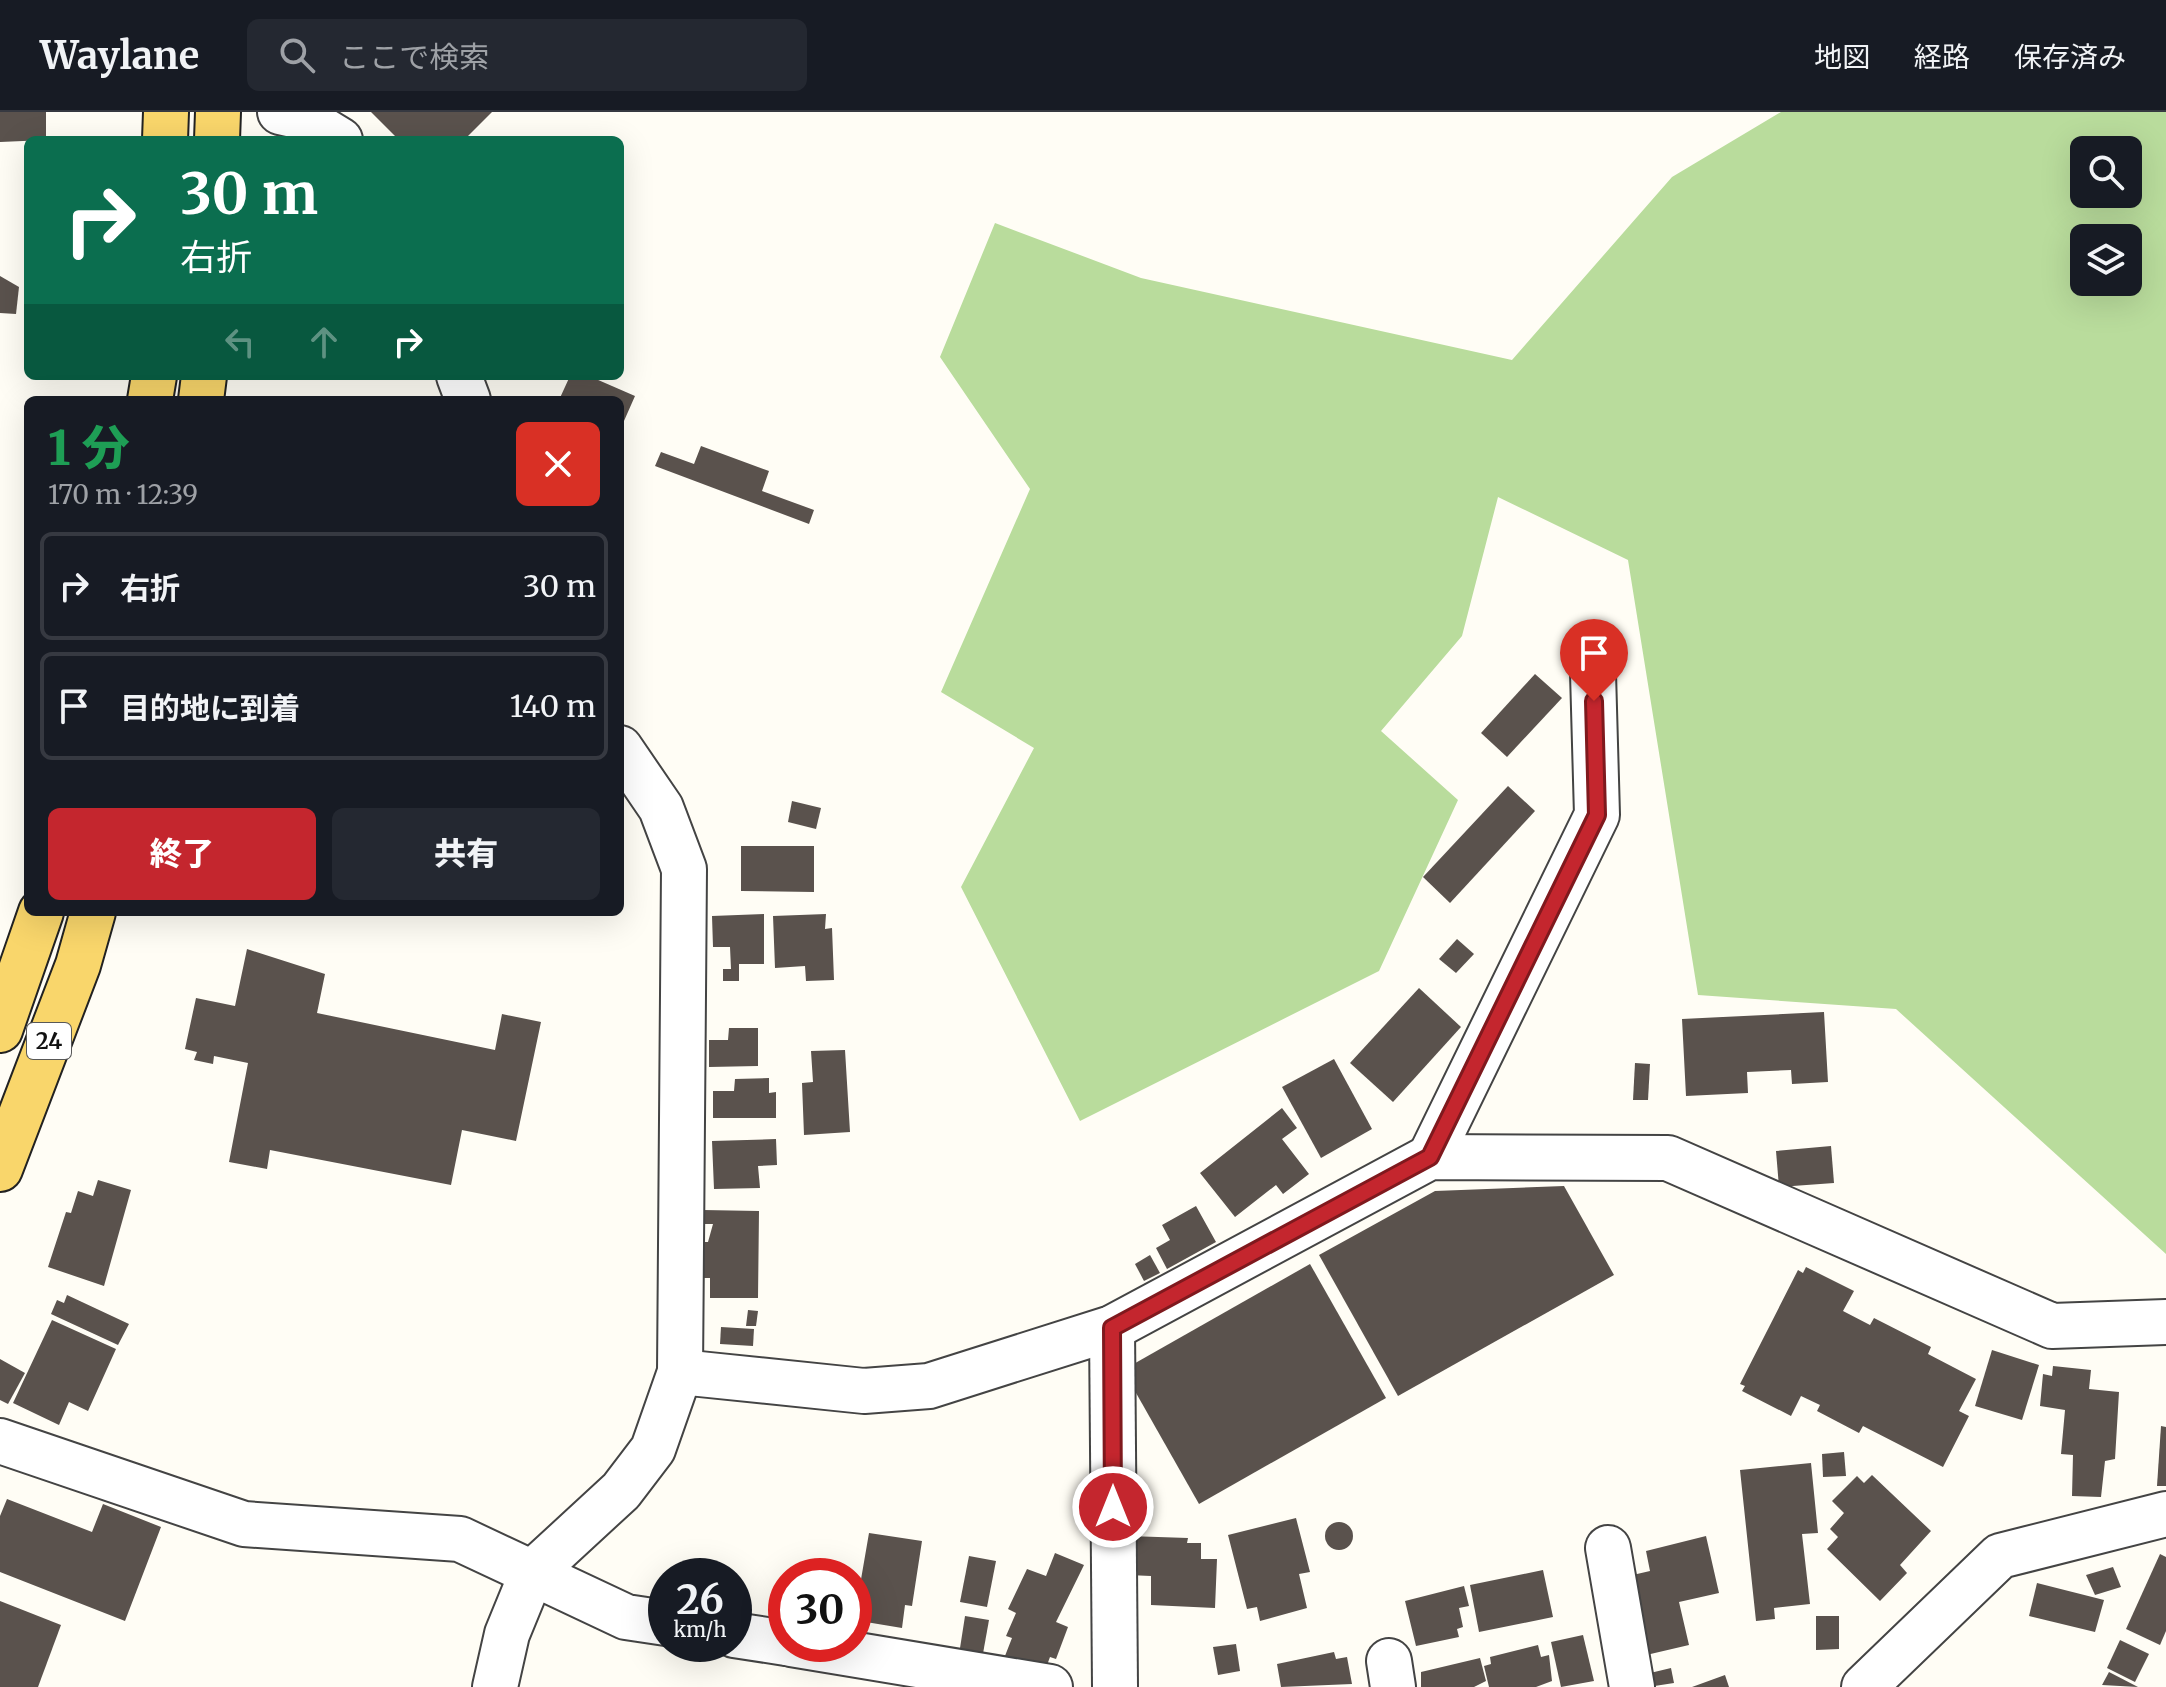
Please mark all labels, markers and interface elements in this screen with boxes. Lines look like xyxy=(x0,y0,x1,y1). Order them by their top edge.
search box xyxy=(247,19,807,91)
text: Waylane xyxy=(40,32,199,79)
icon: search xyxy=(275,33,319,77)
text: ここで検索 xyxy=(339,38,489,76)
text: 地図 xyxy=(1814,39,1870,75)
text: 経路 xyxy=(1914,39,1970,75)
text: 保存済み xyxy=(2014,39,2126,75)
map controls xyxy=(2070,136,2142,296)
button: search xyxy=(2070,136,2142,208)
text: 30 m xyxy=(180,159,318,229)
icon: right xyxy=(48,168,152,272)
button: layers xyxy=(2070,224,2142,296)
text: 右折 xyxy=(180,235,252,280)
icon: left xyxy=(218,320,262,364)
icon: ahead xyxy=(302,320,346,364)
icon: right xyxy=(386,320,430,364)
text: 1 分 xyxy=(48,418,130,478)
button: close xyxy=(516,422,600,506)
text: 170 m · 12:39 xyxy=(48,478,198,511)
icon: right xyxy=(52,564,96,608)
text: 30 m xyxy=(523,567,596,605)
text: 右折 xyxy=(120,569,180,607)
pin xyxy=(1560,619,1628,701)
icon: arrive xyxy=(1572,631,1616,675)
icon: arrive xyxy=(52,684,96,728)
text: 140 m xyxy=(510,687,596,725)
text: 目的地に到着 xyxy=(120,689,300,727)
button: 終了 xyxy=(48,808,316,900)
button: 共有 xyxy=(332,808,600,900)
road number: 24 xyxy=(27,1023,71,1059)
position arrow xyxy=(1071,1465,1155,1549)
speed limit sign: 30 xyxy=(768,1558,872,1662)
text: 26 xyxy=(676,1575,724,1625)
text: km/h xyxy=(674,1617,726,1642)

